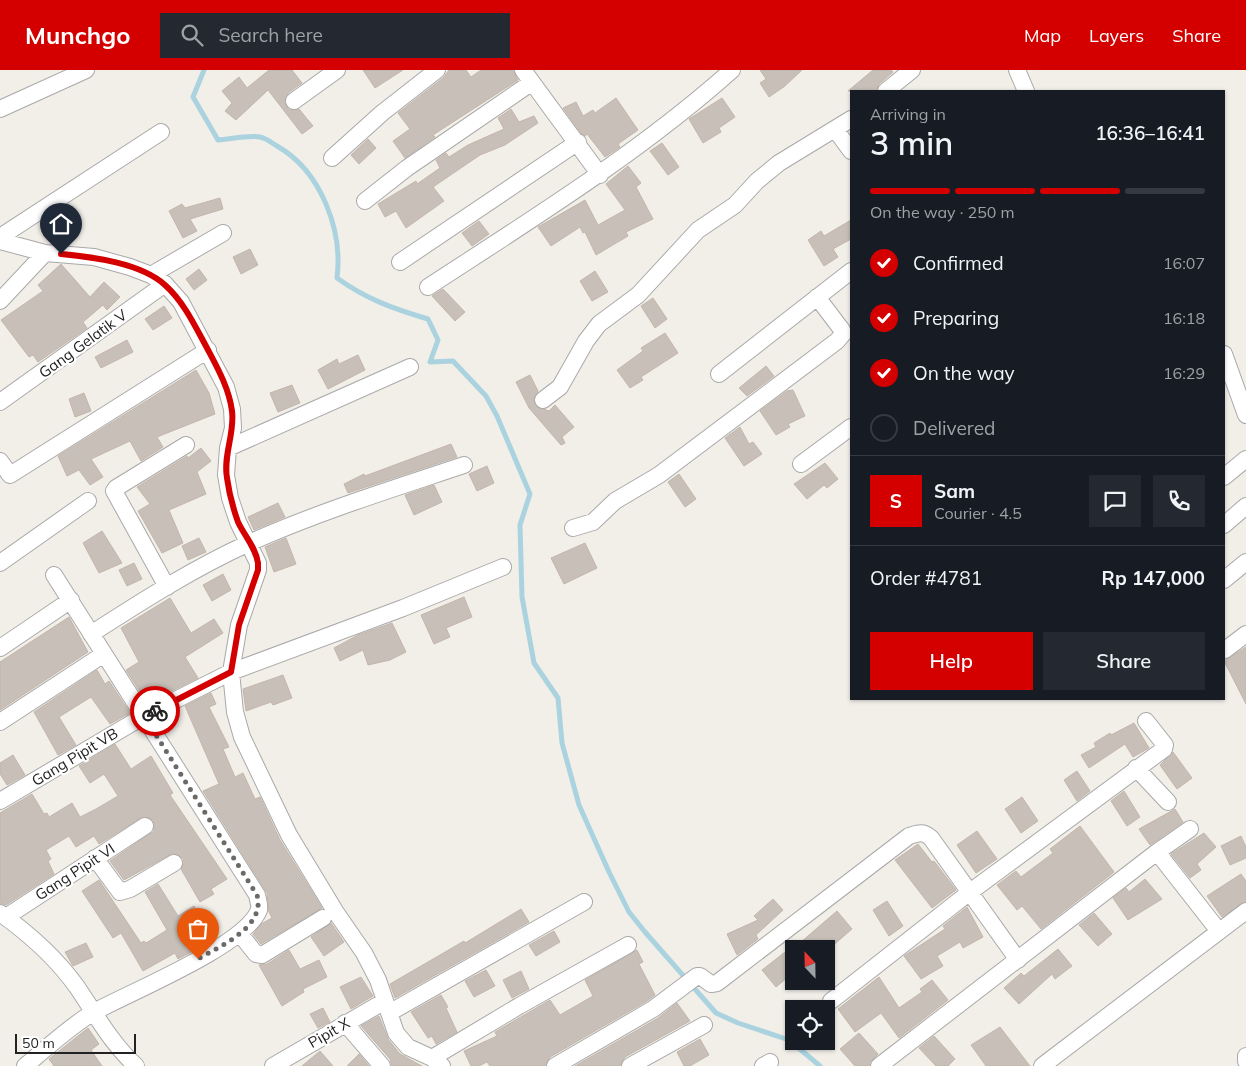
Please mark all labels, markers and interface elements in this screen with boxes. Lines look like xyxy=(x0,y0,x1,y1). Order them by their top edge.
search box xyxy=(160,13,510,58)
text: Munchgo xyxy=(25,20,130,50)
icon: search xyxy=(178,21,206,49)
text: Search here xyxy=(218,23,323,47)
text: Map xyxy=(1024,24,1061,47)
text: Layers xyxy=(1089,24,1144,47)
text: Share xyxy=(1172,24,1221,47)
text: Arriving in xyxy=(870,104,946,124)
text: 16:36–16:41 xyxy=(1095,121,1205,145)
text: 3 min xyxy=(870,123,953,163)
text: On the way · 250 m xyxy=(870,202,1015,222)
pin xyxy=(40,203,82,254)
icon: home xyxy=(47,210,75,238)
icon: check xyxy=(870,249,898,277)
text: Confirmed xyxy=(913,251,1004,275)
text: 16:07 xyxy=(1163,253,1205,273)
icon: check xyxy=(870,304,898,332)
street label: Gang Gelatik V xyxy=(35,305,131,382)
text: Preparing xyxy=(913,306,999,330)
text: 16:18 xyxy=(1163,308,1205,328)
icon: check xyxy=(870,359,898,387)
text: On the way xyxy=(913,361,1015,385)
text: 16:29 xyxy=(1163,363,1205,383)
text: Delivered xyxy=(913,416,995,440)
button: chat xyxy=(1089,475,1141,527)
button: phone xyxy=(1153,475,1205,527)
text: Sam xyxy=(934,479,975,503)
text: S xyxy=(890,489,902,513)
text: Courier · 4.5 xyxy=(934,503,1022,523)
text: Order #4781 xyxy=(870,566,982,590)
text: Rp 147,000 xyxy=(1102,566,1205,590)
button: Help xyxy=(870,632,1033,690)
button: Share xyxy=(1043,632,1205,690)
courier xyxy=(130,686,180,736)
icon: bike xyxy=(141,697,169,725)
street label: Gang Pipit VB xyxy=(28,723,121,790)
street label: Gang Pipit VI xyxy=(31,839,118,904)
pin xyxy=(177,908,219,959)
icon: bag xyxy=(184,915,212,943)
north arrow xyxy=(785,940,835,990)
map controls xyxy=(785,940,835,1050)
button: locate xyxy=(785,1000,835,1050)
street label: Pipit X xyxy=(305,1013,353,1052)
scale bar xyxy=(15,1031,136,1054)
text: 50 m xyxy=(22,1034,55,1052)

